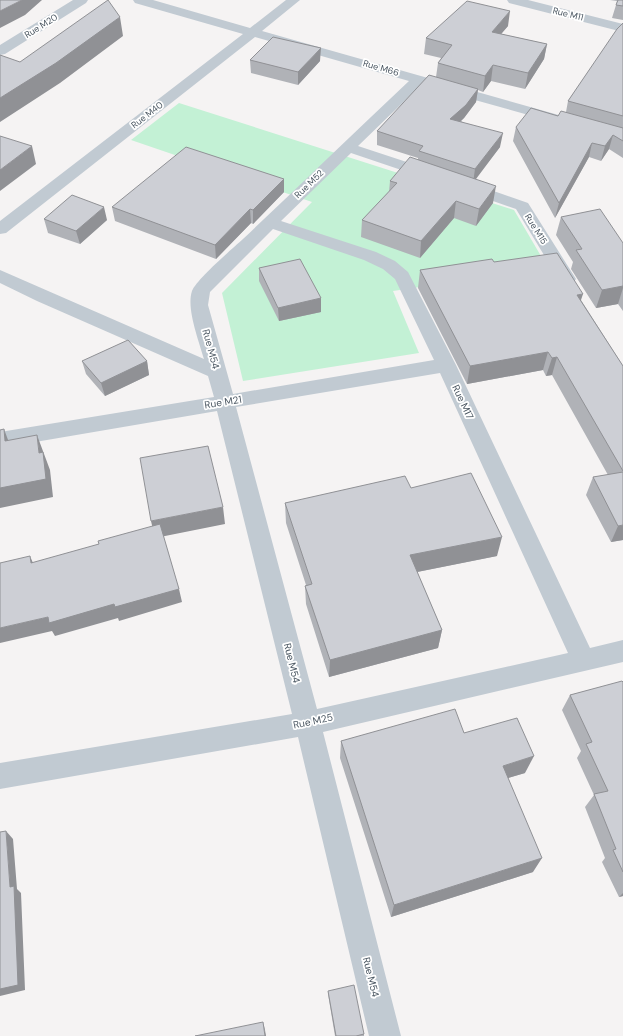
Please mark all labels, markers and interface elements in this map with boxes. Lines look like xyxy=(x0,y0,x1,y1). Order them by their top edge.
street label: Rue M11 xyxy=(551,4,585,24)
street label: Rue M20 xyxy=(22,11,60,41)
street label: Rue M66 xyxy=(362,57,401,79)
street label: Rue M40 xyxy=(129,99,165,131)
street label: Rue M52 xyxy=(292,167,326,201)
street label: Rue M15 xyxy=(522,211,550,247)
street label: Rue M54 xyxy=(199,328,223,370)
street label: Rue M17 xyxy=(449,383,477,421)
street label: Rue M21 xyxy=(204,393,242,411)
street label: Rue M54 xyxy=(281,642,303,684)
street label: Rue M25 xyxy=(292,710,334,732)
street label: Rue M54 xyxy=(360,956,382,998)

